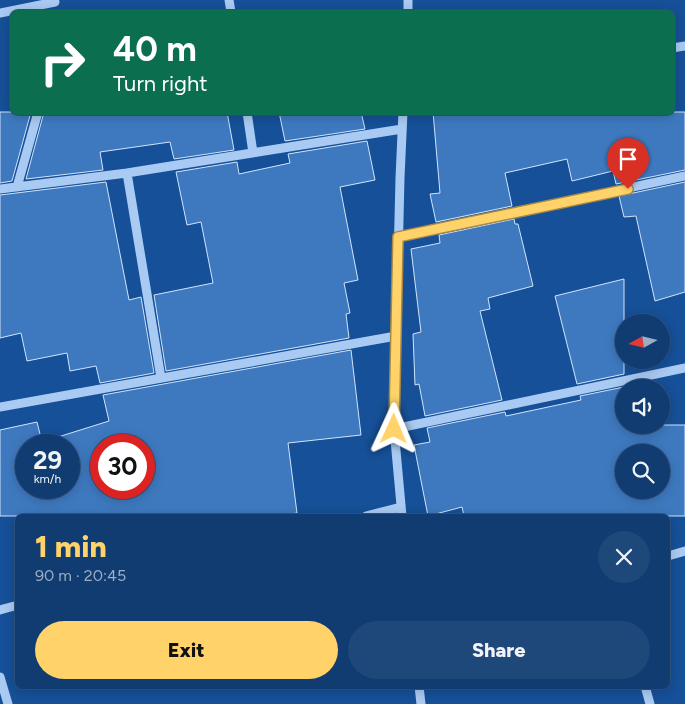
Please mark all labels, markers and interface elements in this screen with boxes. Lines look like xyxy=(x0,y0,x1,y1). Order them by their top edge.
text: 40 m xyxy=(113,28,197,70)
icon: right xyxy=(30,30,95,95)
text: Turn right xyxy=(113,70,208,97)
pin xyxy=(607,138,649,189)
icon: arrive xyxy=(614,145,642,173)
north arrow xyxy=(615,314,670,369)
map controls xyxy=(615,314,670,499)
button: sound xyxy=(615,379,670,434)
position arrow xyxy=(367,402,419,454)
speed limit sign: 30 xyxy=(90,434,155,499)
button: search xyxy=(615,444,670,499)
text: 29 xyxy=(33,445,62,475)
text: km/h xyxy=(34,472,61,486)
text: 1 min xyxy=(35,528,107,565)
button: close xyxy=(598,531,650,583)
text: 90 m · 20:45 xyxy=(35,566,126,585)
button: Exit xyxy=(35,621,338,679)
button: Share xyxy=(348,621,650,679)

